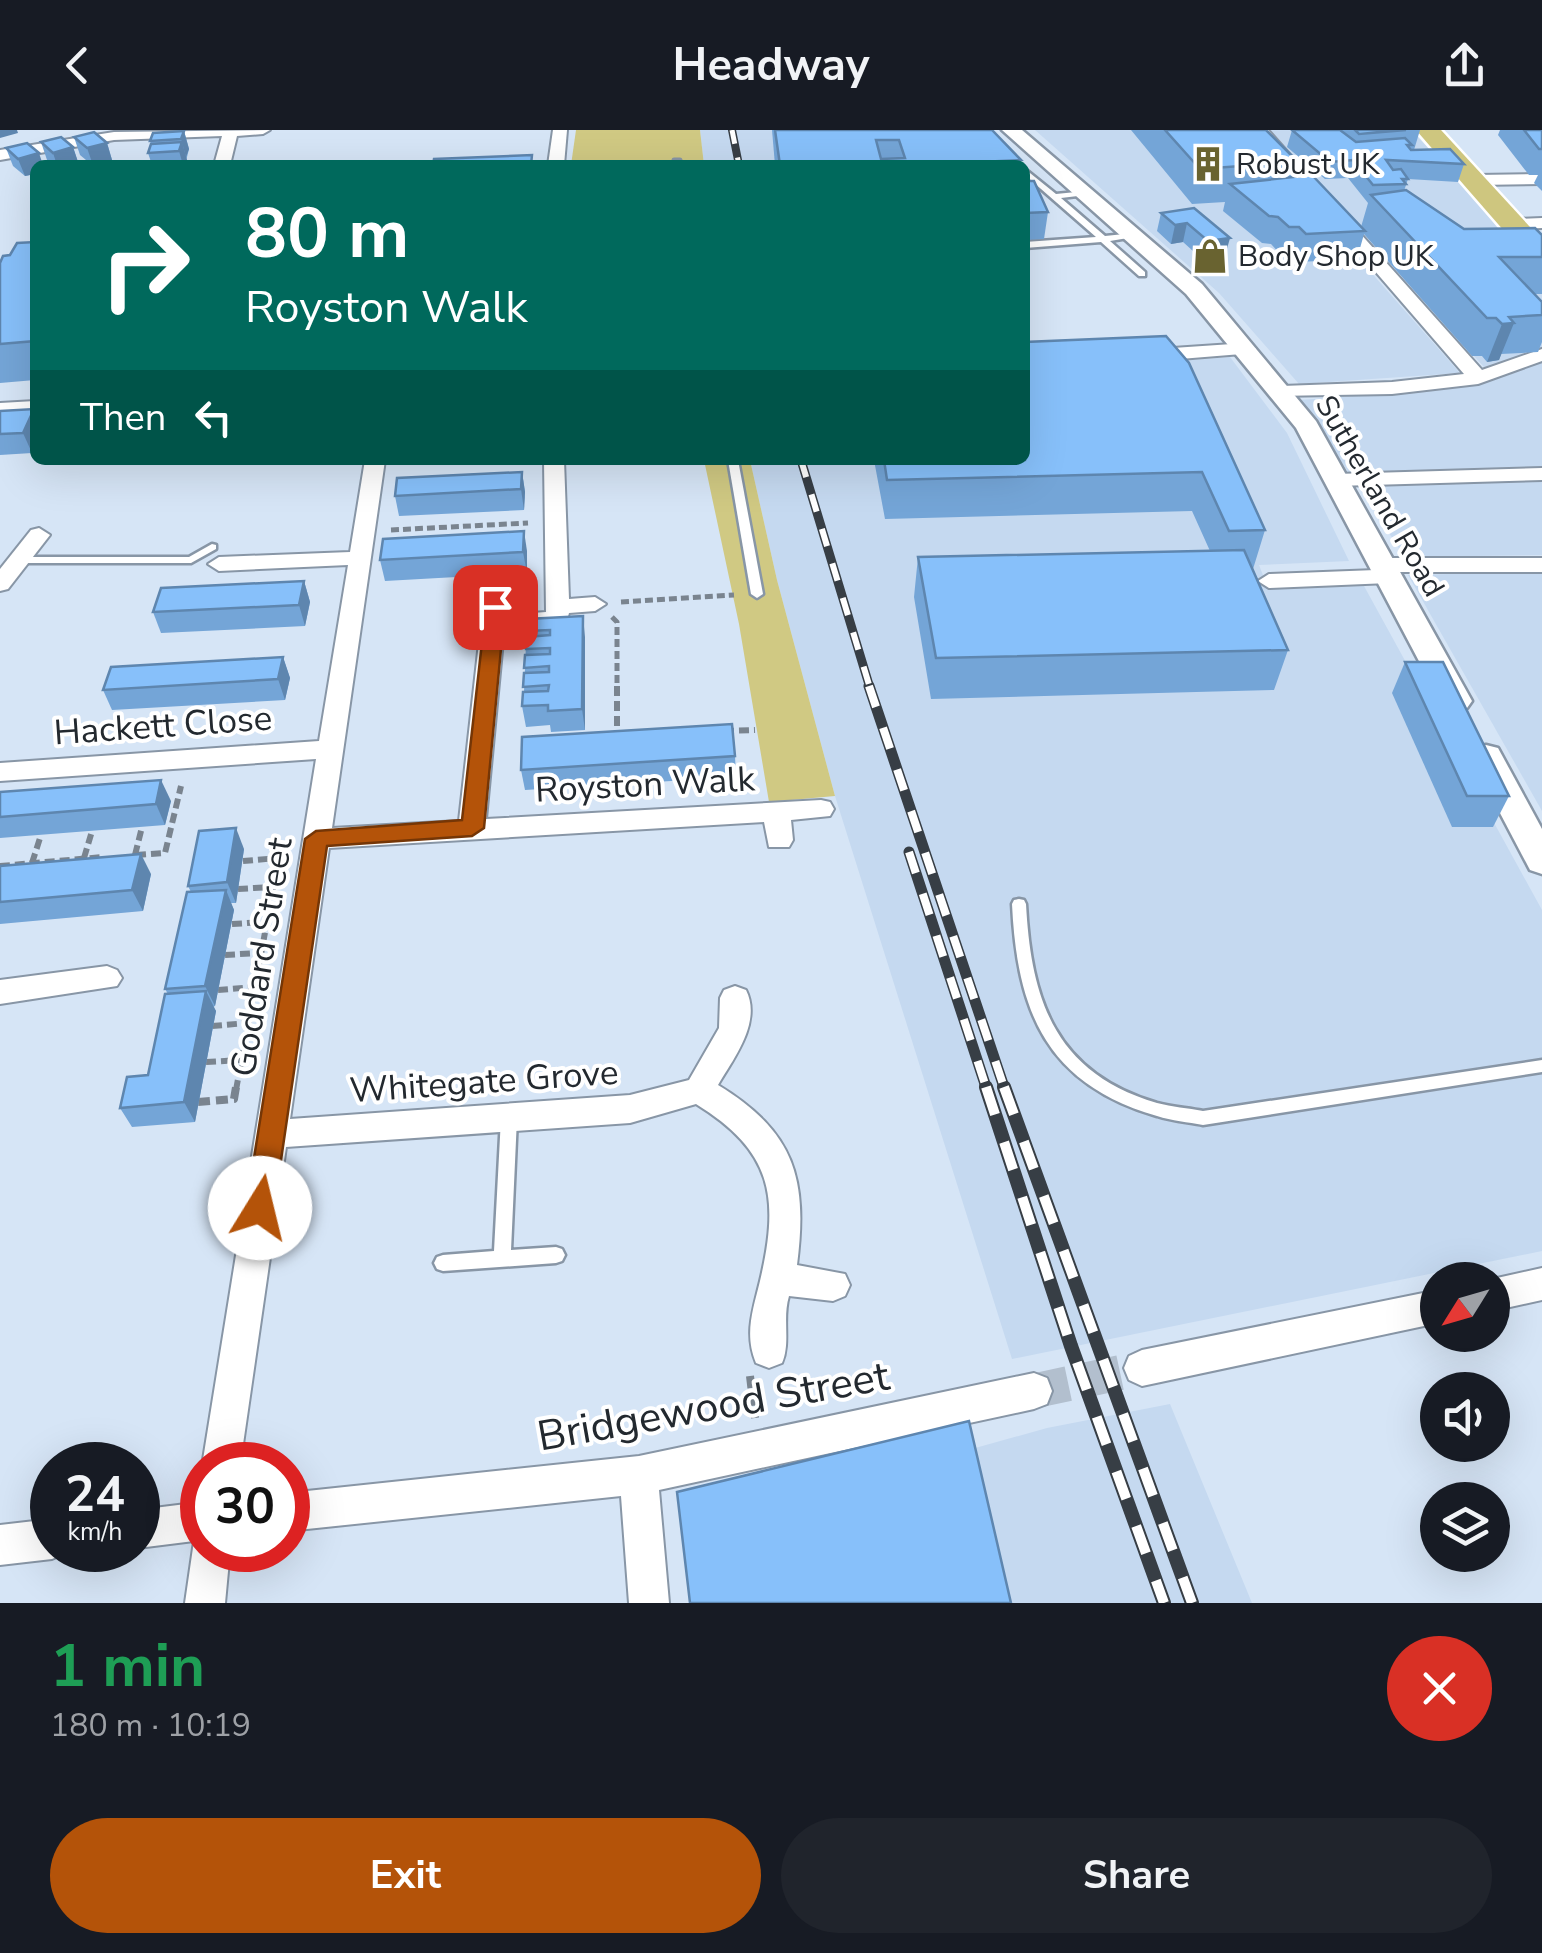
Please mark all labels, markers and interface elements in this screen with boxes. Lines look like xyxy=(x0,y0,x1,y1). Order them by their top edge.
text: Headway xyxy=(673,35,869,96)
icon: back xyxy=(50,38,105,93)
icon: share xyxy=(1437,38,1492,93)
place label: Robust UK xyxy=(1236,144,1381,185)
building icon: Robust UK xyxy=(1189,145,1227,183)
text: 80 m xyxy=(245,186,409,282)
icon: right xyxy=(80,200,210,330)
place label: Body Shop UK xyxy=(1238,236,1435,277)
shop icon: Body Shop UK xyxy=(1191,237,1229,275)
text: Royston Walk xyxy=(245,277,528,338)
street label: Sutherland Road xyxy=(1305,388,1454,605)
icon: left xyxy=(186,390,241,445)
text: Then xyxy=(80,392,166,443)
pin xyxy=(453,565,538,650)
icon: arrive xyxy=(468,580,523,635)
street label: Hackett Close xyxy=(52,694,274,757)
street label: Royston Walk xyxy=(534,755,757,814)
street label: Goddard Street xyxy=(219,833,304,1080)
street label: Whitegate Grove xyxy=(348,1049,620,1114)
position arrow xyxy=(208,1156,312,1260)
north arrow xyxy=(1420,1262,1510,1352)
map controls xyxy=(1420,1262,1510,1572)
street label: Bridgewood Street xyxy=(533,1347,894,1465)
button: sound xyxy=(1420,1372,1510,1462)
speed limit sign: 30 xyxy=(180,1442,310,1572)
text: 24 xyxy=(65,1460,125,1529)
button: layers xyxy=(1420,1482,1510,1572)
text: km/h xyxy=(67,1515,123,1549)
text: 1 min xyxy=(50,1625,205,1707)
button: close xyxy=(1387,1636,1492,1741)
text: 180 m · 10:19 xyxy=(50,1704,251,1747)
button: Exit xyxy=(50,1818,761,1933)
button: Share xyxy=(781,1818,1492,1933)

